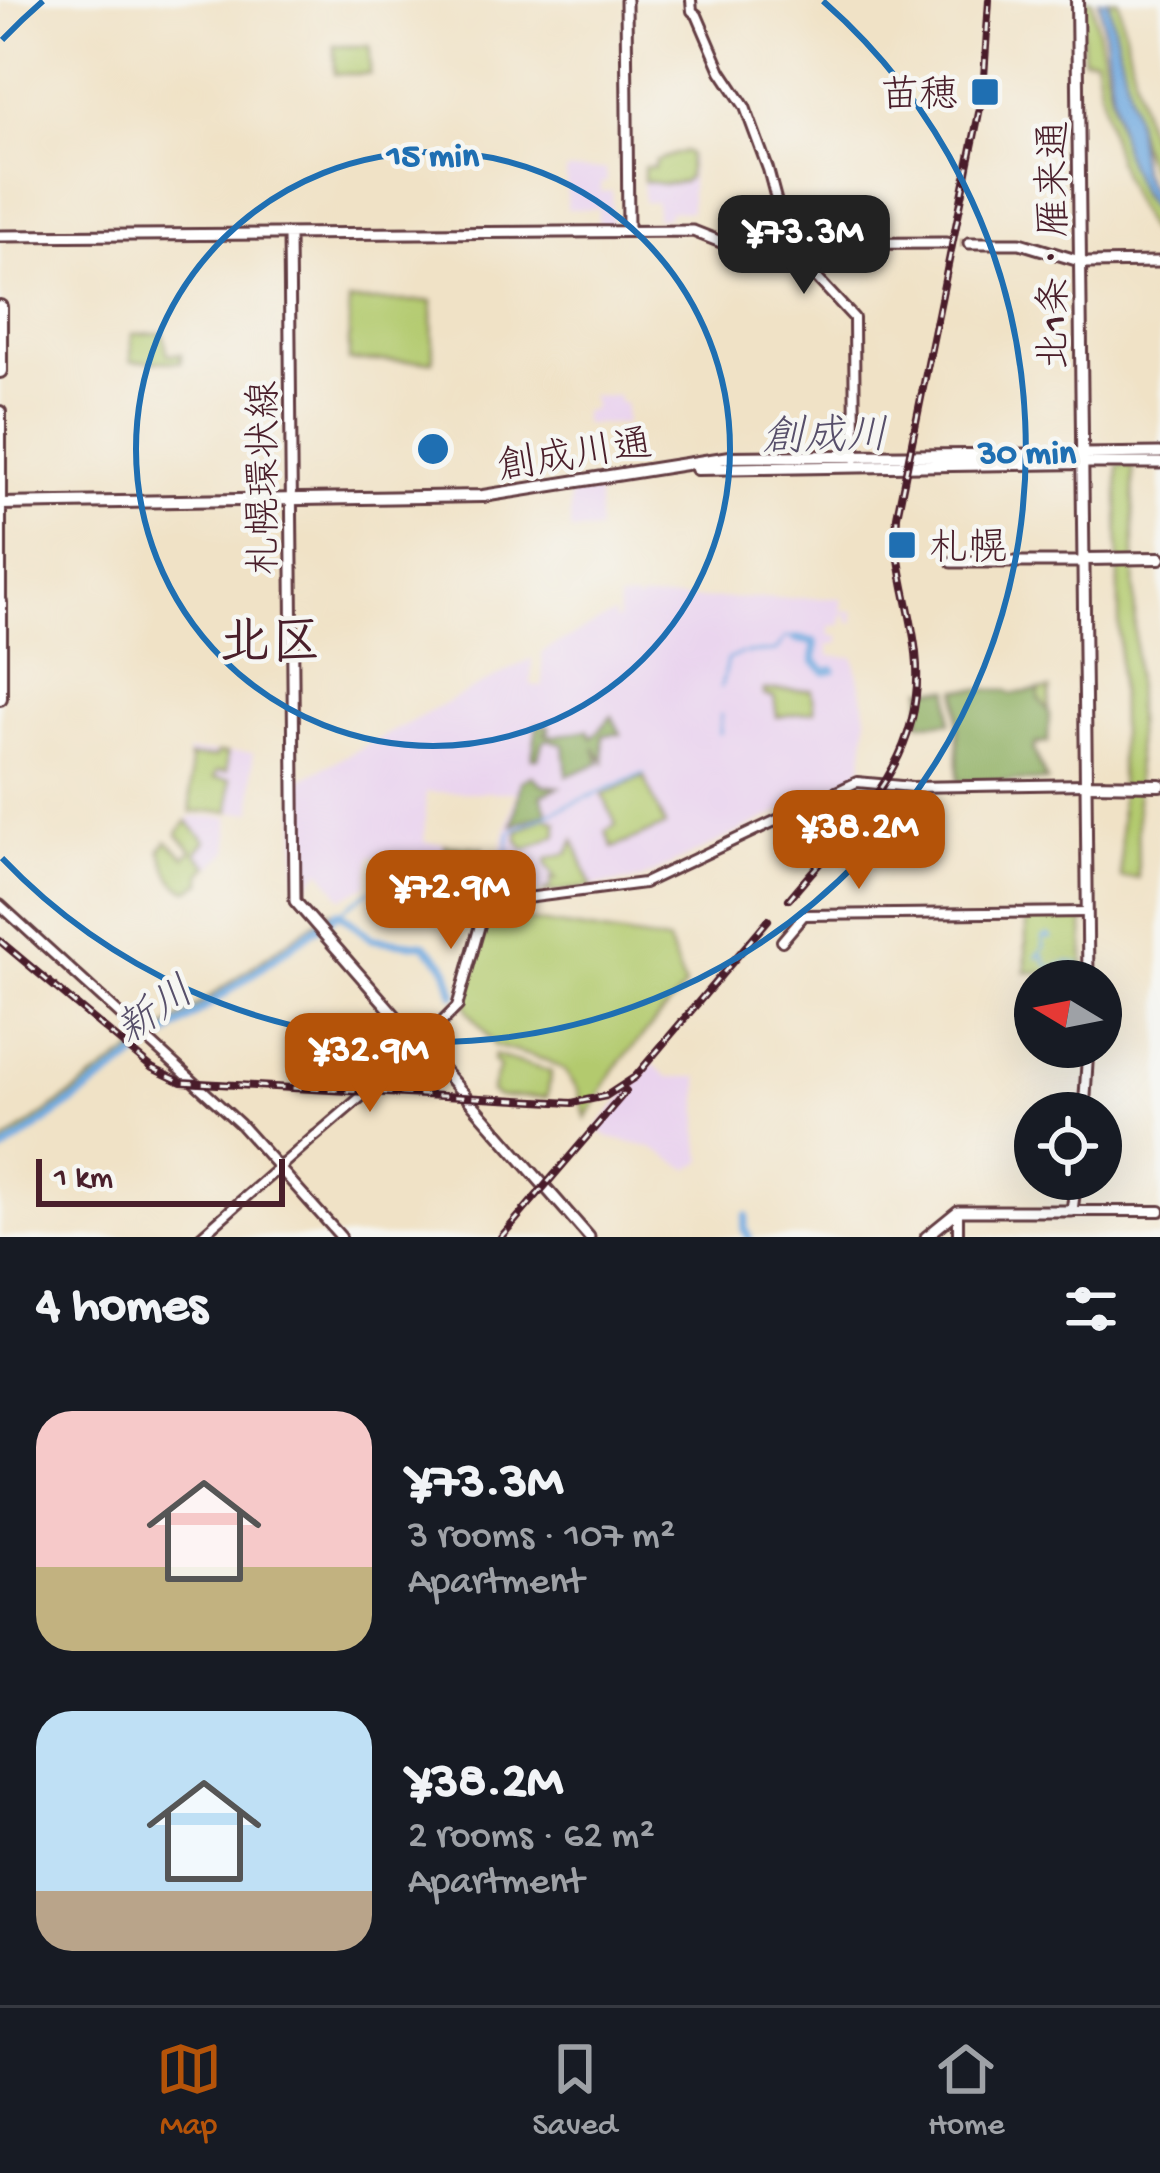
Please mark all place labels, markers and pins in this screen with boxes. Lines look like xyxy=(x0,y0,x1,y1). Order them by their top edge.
place label: 苗穂 xyxy=(880,74,958,122)
marker: 苗穂 xyxy=(969,76,1001,108)
pin: ¥73.3M xyxy=(706,195,902,297)
centre of rings xyxy=(412,428,454,470)
place label: 札幌 xyxy=(929,528,1007,575)
marker: 札幌 xyxy=(886,529,918,561)
pin: ¥38.2M xyxy=(761,790,957,892)
pin: ¥72.9M xyxy=(353,850,549,952)
pin: ¥32.9M xyxy=(272,1013,468,1115)

